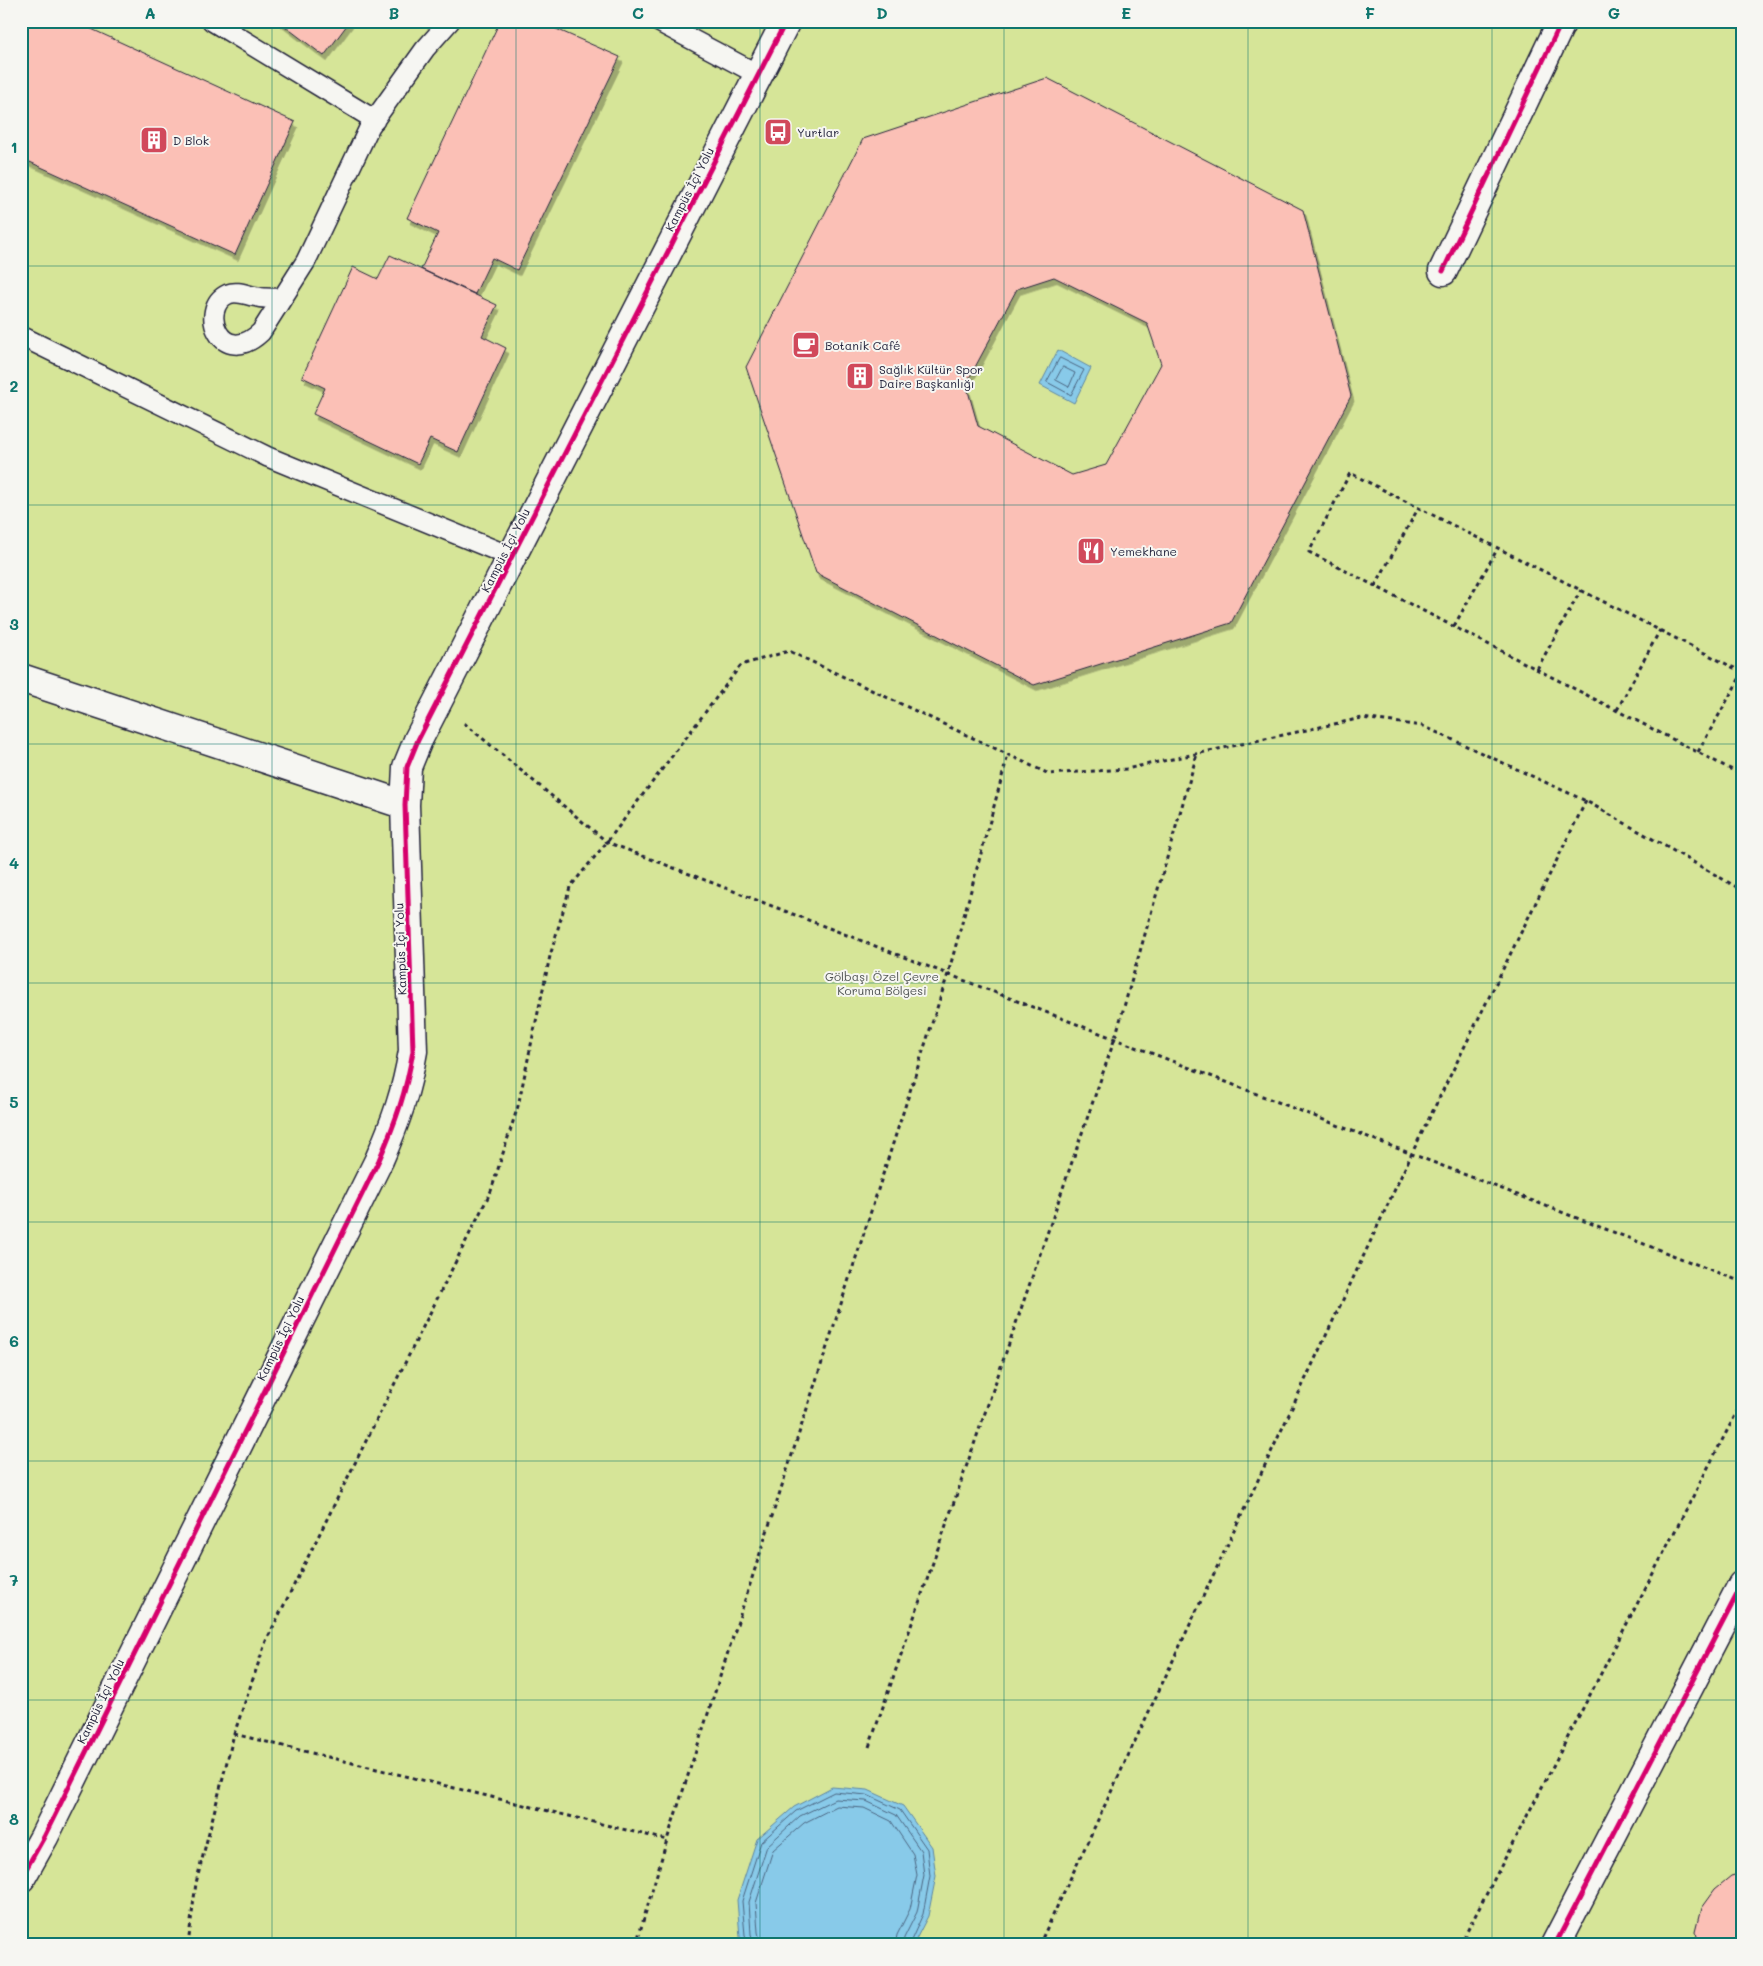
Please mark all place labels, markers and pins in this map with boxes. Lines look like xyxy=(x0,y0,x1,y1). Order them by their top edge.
bus stop icon: Yurtlar xyxy=(763,117,793,147)
place label: Yurtlar xyxy=(797,124,839,140)
building icon: D Blok xyxy=(139,125,169,155)
place label: D Blok xyxy=(173,132,209,148)
cafe icon: Botanik Café xyxy=(791,330,821,360)
place label: Botanik Café xyxy=(825,337,901,353)
building icon: Sağlık Kültür Spor Daire Başkanlığı xyxy=(845,361,875,391)
place label: Sağlık Kültür Spor Daire Başkanlığı xyxy=(879,361,983,391)
restaurant icon: Yemekhane xyxy=(1076,536,1106,566)
place label: Yemekhane xyxy=(1110,543,1177,559)

